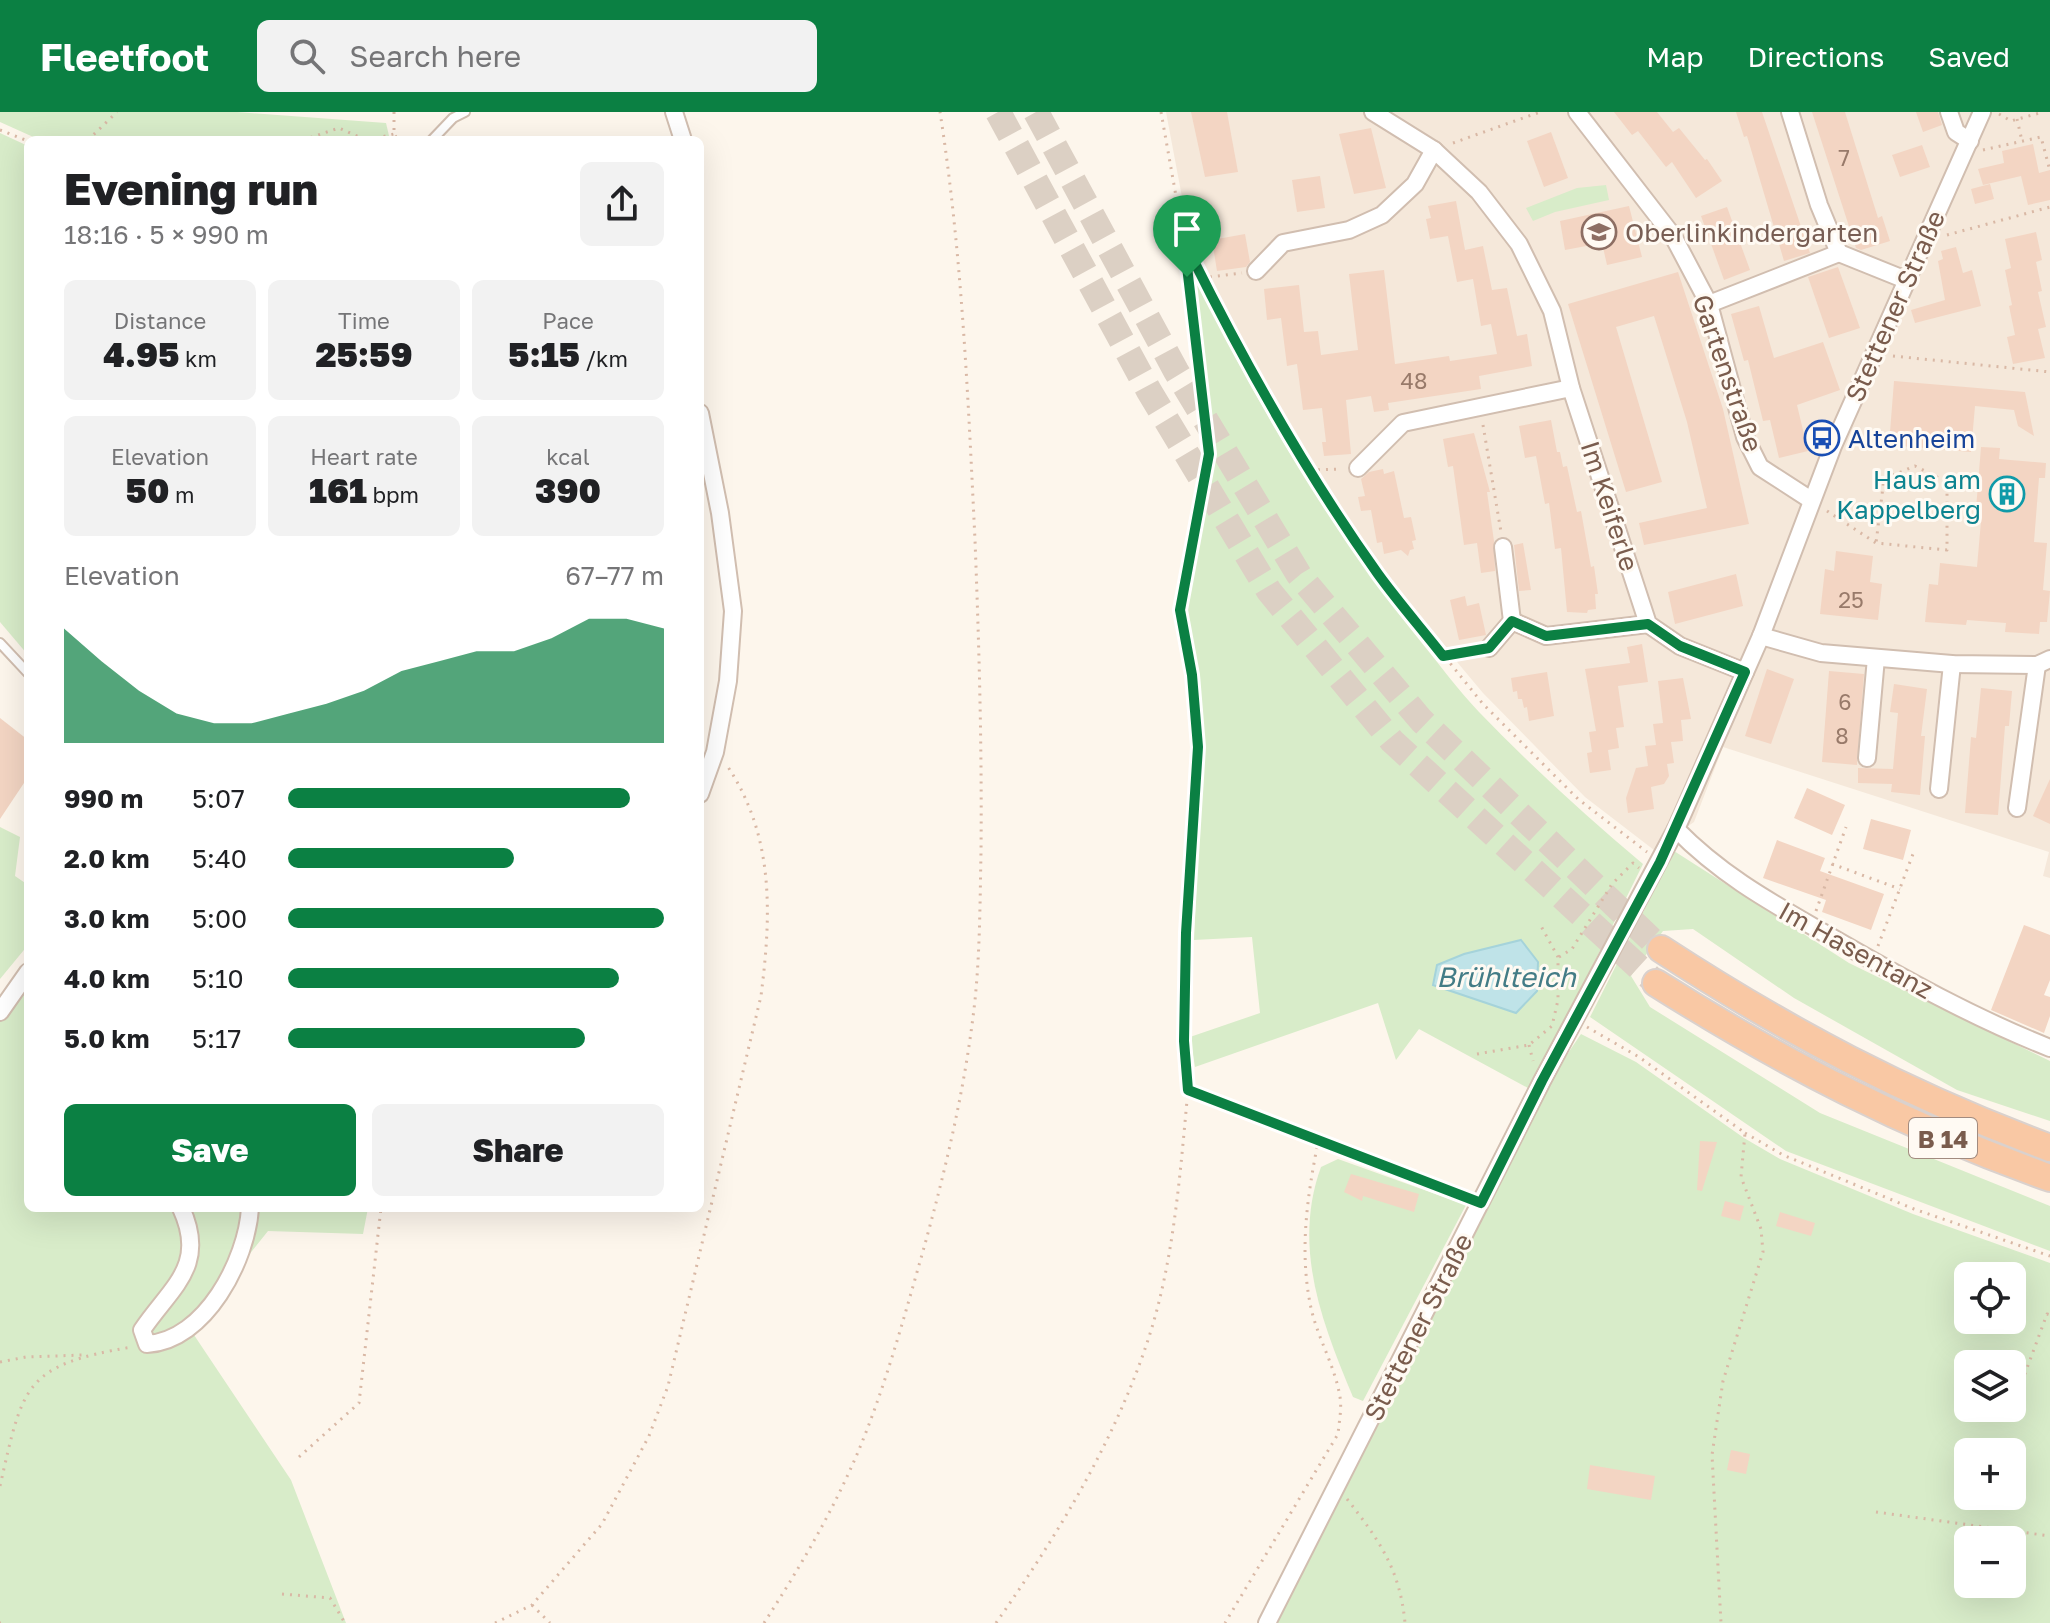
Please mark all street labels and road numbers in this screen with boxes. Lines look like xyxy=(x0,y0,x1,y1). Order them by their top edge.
street label: Stettener Straße xyxy=(1839,206,1951,406)
street label: Gartenstraße xyxy=(1687,290,1769,456)
street label: Im Keiferle xyxy=(1574,437,1646,575)
street label: Im Hasentanz xyxy=(1774,895,1938,1005)
road number: B 14 xyxy=(1909,1118,1977,1158)
street label: Stettener Straße xyxy=(1357,1228,1479,1426)

